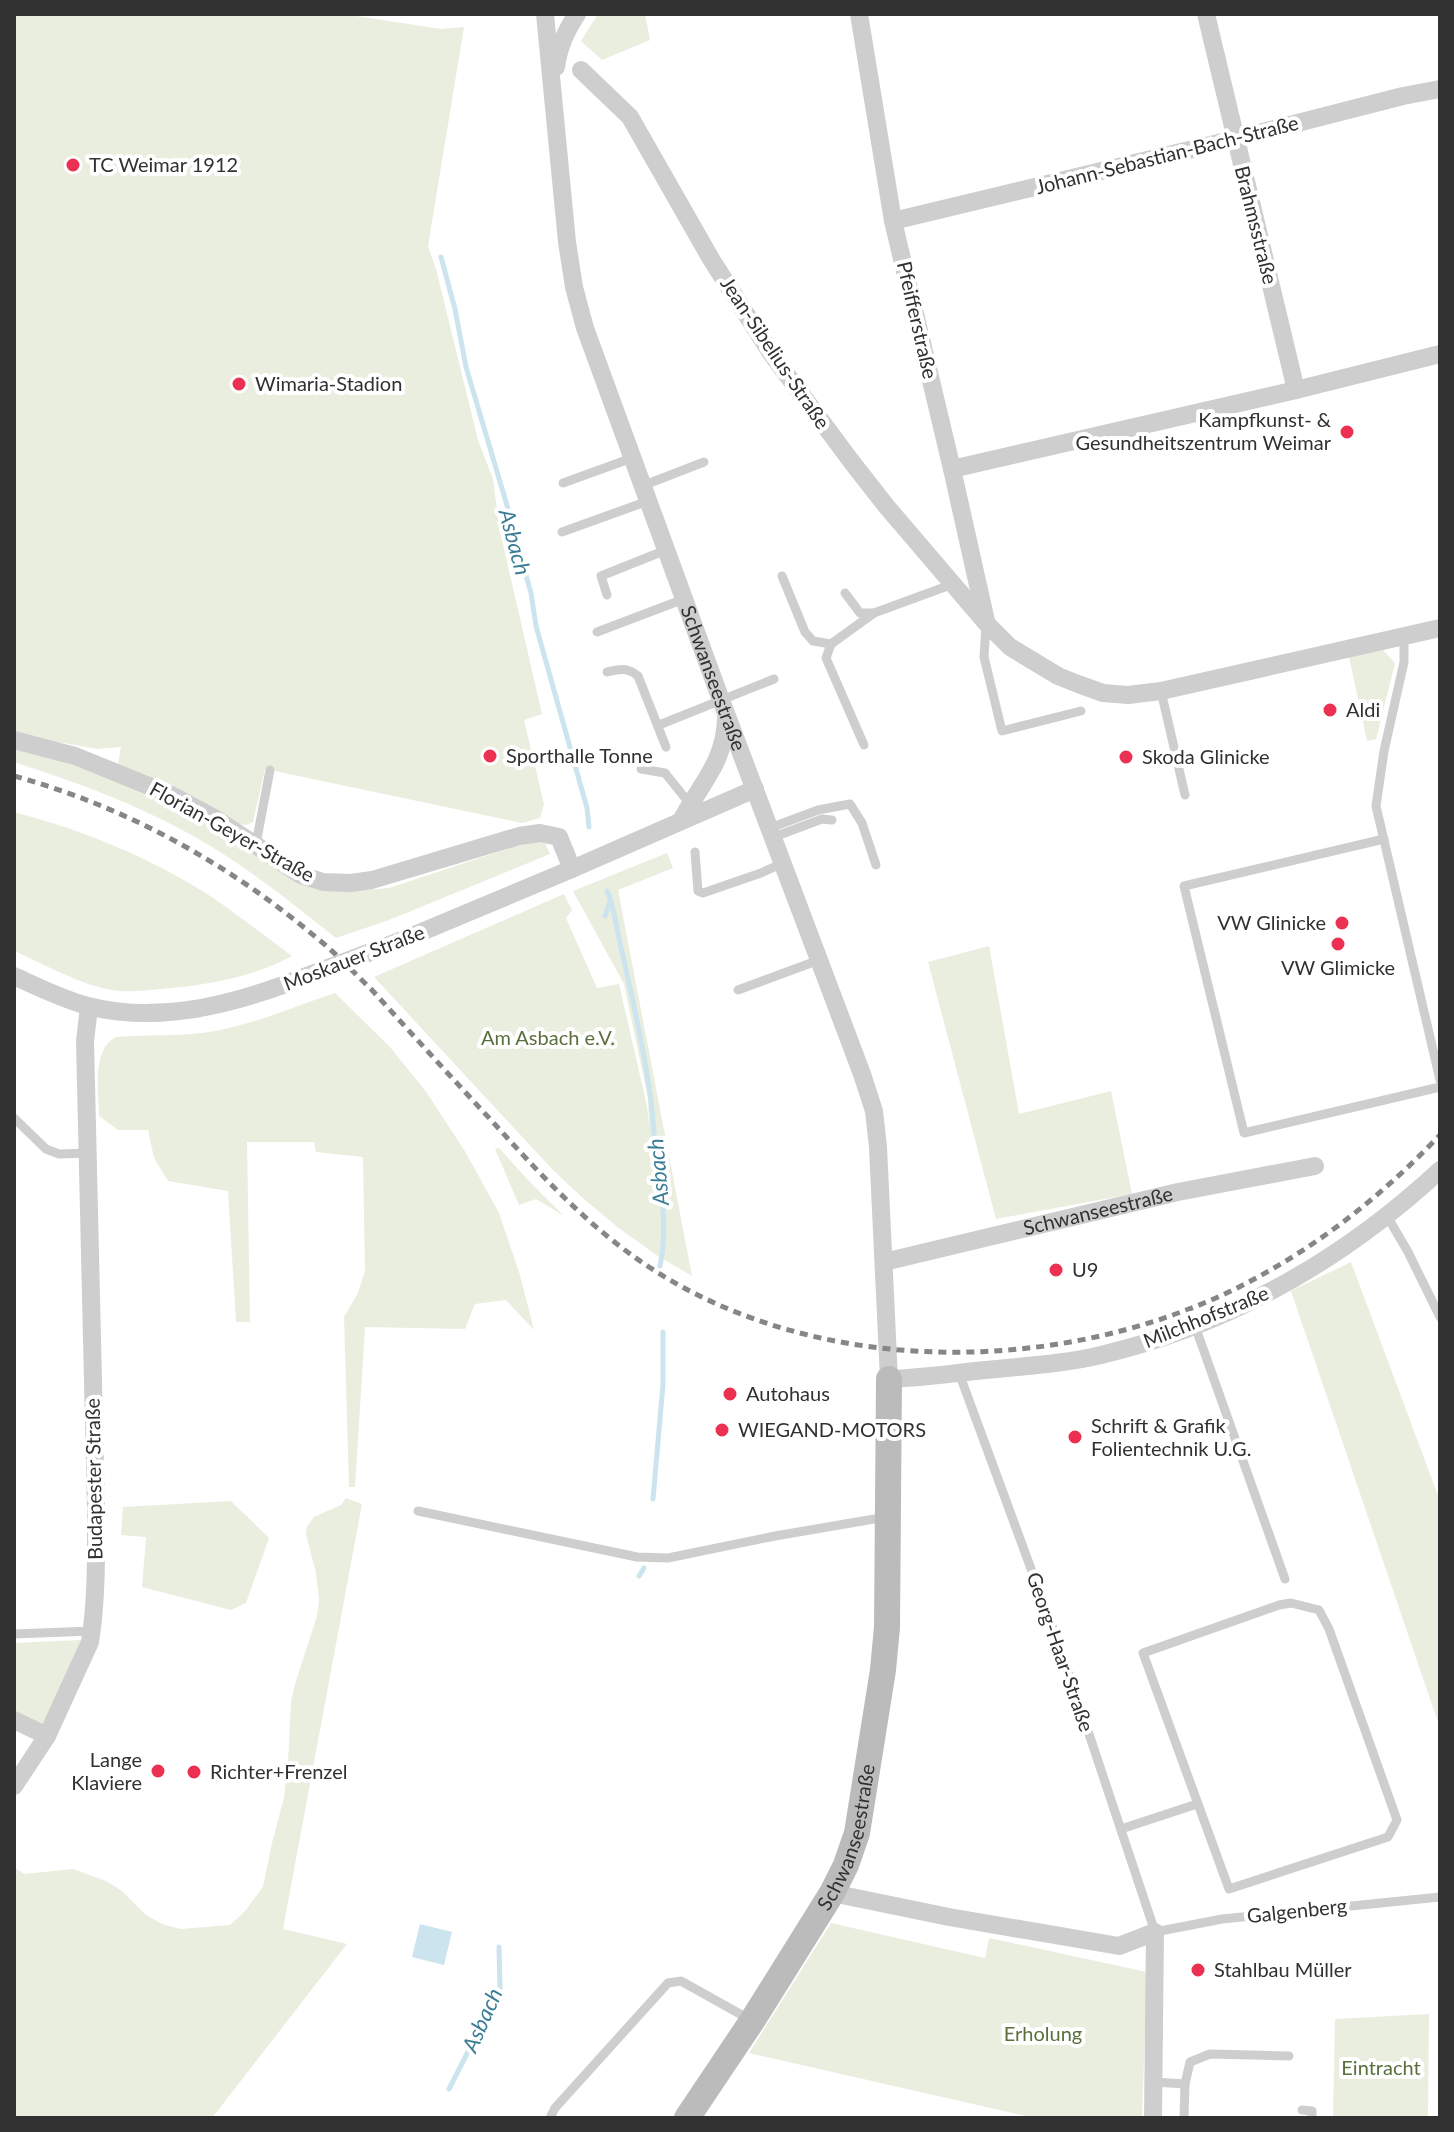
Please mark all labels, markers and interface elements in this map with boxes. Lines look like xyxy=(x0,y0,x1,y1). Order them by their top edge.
street label: Johann-Sebastian-Bach-Straße xyxy=(1033,110,1301,198)
place label: TC Weimar 1912 xyxy=(89,152,238,176)
marker: TC Weimar 1912 xyxy=(64,156,82,174)
street label: Brahmsstraße xyxy=(1231,163,1283,286)
street label: Pfeifferstraße xyxy=(893,259,943,381)
street label: Jean-Sibelius-Straße xyxy=(716,272,836,433)
place label: Wimaria-Stadion xyxy=(255,371,402,395)
marker: Wimaria-Stadion xyxy=(230,375,248,393)
place label: Kampfkunst- & Gesundheitszentrum Weimar xyxy=(1075,407,1332,454)
marker: Kampfkunst- & Gesundheitszentrum Weimar xyxy=(1338,423,1356,441)
water label: Asbach xyxy=(493,505,537,578)
street label: Schwanseestraße xyxy=(676,602,752,754)
place label: Aldi xyxy=(1346,697,1380,721)
marker: Aldi xyxy=(1321,701,1339,719)
place label: Sporthalle Tonne xyxy=(506,743,653,767)
place label: Skoda Glinicke xyxy=(1142,744,1270,768)
marker: Sporthalle Tonne xyxy=(481,747,499,765)
marker: Skoda Glinicke xyxy=(1117,748,1135,766)
street label: Florian-Geyer-Straße xyxy=(146,776,319,886)
place label: VW Glinicke xyxy=(1217,910,1326,934)
marker: VW Glinicke xyxy=(1333,914,1351,932)
street label: Moskauer Straße xyxy=(280,919,427,995)
marker: VW Glimicke xyxy=(1329,935,1347,953)
place label: VW Glimicke xyxy=(1281,955,1395,979)
park label: Am Asbach e.V. xyxy=(481,1025,615,1049)
water label: Asbach xyxy=(641,1137,674,1208)
street label: Schwanseestraße xyxy=(1021,1181,1175,1239)
place label: U9 xyxy=(1072,1257,1098,1281)
marker: U9 xyxy=(1047,1261,1065,1279)
street label: Milchhofstraße xyxy=(1139,1280,1272,1352)
place label: Autohaus xyxy=(746,1381,830,1405)
marker: Autohaus xyxy=(721,1385,739,1403)
street label: Budapester Straße xyxy=(80,1398,106,1560)
place label: Schrift & Grafik Folientechnik U.G. xyxy=(1091,1413,1251,1460)
place label: WIEGAND-MOTORS xyxy=(738,1417,926,1441)
marker: WIEGAND-MOTORS xyxy=(713,1421,731,1439)
marker: Schrift & Grafik Folientechnik U.G. xyxy=(1066,1428,1084,1446)
street label: Georg-Haar-Straße xyxy=(1022,1569,1100,1735)
place label: Lange Klaviere xyxy=(71,1747,142,1794)
place label: Richter+Frenzel xyxy=(210,1759,348,1783)
marker: Lange Klaviere xyxy=(149,1762,167,1780)
street label: Schwanseestraße xyxy=(811,1762,879,1914)
marker: Richter+Frenzel xyxy=(185,1763,203,1781)
street label: Galgenberg xyxy=(1246,1893,1348,1927)
place label: Stahlbau Müller xyxy=(1214,1957,1352,1981)
marker: Stahlbau Müller xyxy=(1189,1961,1207,1979)
water label: Asbach xyxy=(455,1984,508,2057)
park label: Erholung xyxy=(1004,2021,1082,2045)
park label: Eintracht xyxy=(1341,2055,1421,2079)

